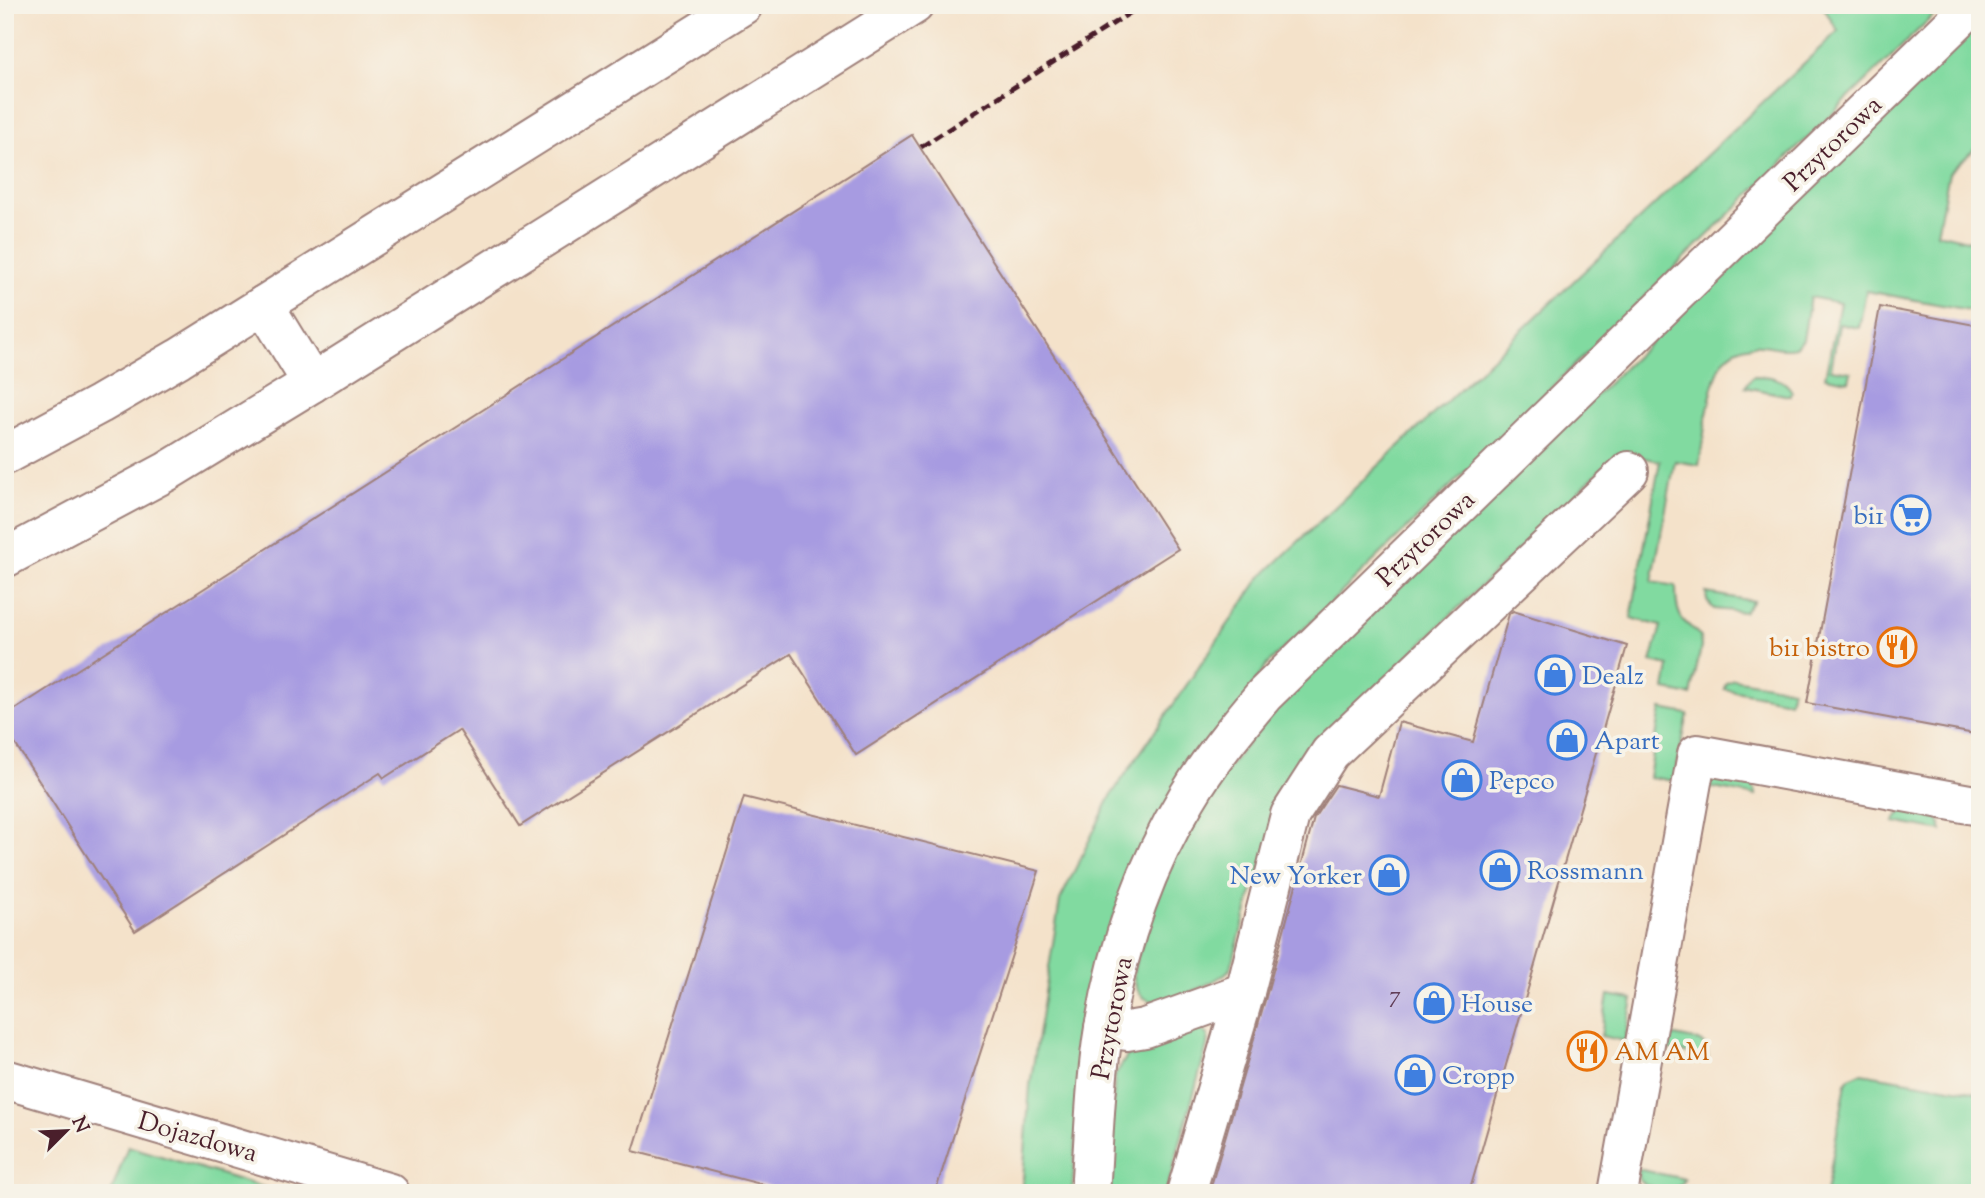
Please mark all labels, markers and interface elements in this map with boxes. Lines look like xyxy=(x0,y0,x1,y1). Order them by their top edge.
street label: Przytorowa xyxy=(1776,88,1891,201)
street label: Przytorowa xyxy=(1369,483,1484,596)
supermarket icon: bi1 xyxy=(1890,494,1932,536)
place label: bi1 xyxy=(1854,499,1884,536)
restaurant icon: bi1 bistro xyxy=(1876,626,1918,668)
place label: bi1 bistro xyxy=(1769,631,1870,668)
shop icon: Dealz xyxy=(1534,654,1576,696)
place label: Dealz xyxy=(1582,659,1644,696)
shop icon: Apart xyxy=(1546,719,1588,761)
place label: Apart xyxy=(1594,724,1660,761)
shop icon: Pepco xyxy=(1441,759,1483,801)
place label: Pepco xyxy=(1489,764,1555,801)
shop icon: Rossmann xyxy=(1479,849,1521,891)
shop icon: New Yorker xyxy=(1368,854,1410,896)
place label: Rossmann xyxy=(1527,854,1644,891)
place label: New Yorker xyxy=(1230,859,1362,896)
street label: Przytorowa xyxy=(1083,954,1144,1083)
house number: 7 xyxy=(1389,980,1401,1013)
shop icon: House xyxy=(1413,982,1455,1024)
place label: House xyxy=(1461,987,1533,1024)
restaurant icon: AM AM xyxy=(1566,1030,1608,1072)
place label: AM AM xyxy=(1614,1035,1710,1072)
shop icon: Cropp xyxy=(1394,1054,1436,1096)
place label: Cropp xyxy=(1442,1059,1515,1096)
north arrow xyxy=(32,1096,102,1166)
street label: Dojazdowa xyxy=(133,1104,262,1173)
text: N xyxy=(64,1113,95,1138)

